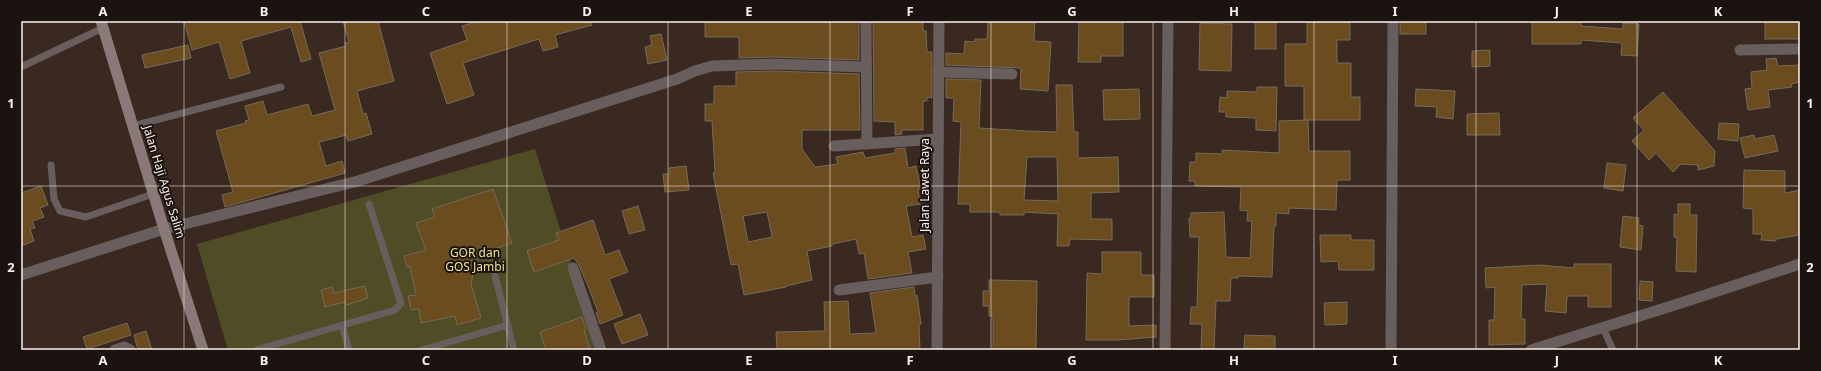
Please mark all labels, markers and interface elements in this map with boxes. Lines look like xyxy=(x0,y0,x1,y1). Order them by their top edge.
text: A xyxy=(99,2,108,20)
text: B xyxy=(260,2,268,20)
text: C xyxy=(422,2,430,20)
text: D xyxy=(582,2,592,20)
text: E xyxy=(745,2,753,20)
text: F xyxy=(906,2,914,20)
text: G xyxy=(1067,2,1077,20)
text: H xyxy=(1229,2,1239,20)
text: I xyxy=(1392,2,1398,20)
text: J xyxy=(1554,2,1559,20)
text: K xyxy=(1714,2,1723,20)
text: 1 xyxy=(7,94,15,112)
text: 1 xyxy=(1806,94,1814,112)
street label: Jalan Haji Agus Salim xyxy=(139,122,190,240)
street label: Jalan Lawet Raya xyxy=(916,138,933,233)
park label: GOR dan GOS Jambi xyxy=(445,244,505,275)
text: 2 xyxy=(7,258,15,276)
text: 2 xyxy=(1806,258,1814,276)
text: A xyxy=(99,351,108,369)
text: B xyxy=(260,351,268,369)
text: C xyxy=(422,351,430,369)
text: D xyxy=(582,351,592,369)
text: E xyxy=(745,351,753,369)
text: F xyxy=(906,351,914,369)
text: G xyxy=(1067,351,1077,369)
text: H xyxy=(1229,351,1239,369)
text: I xyxy=(1392,351,1398,369)
text: J xyxy=(1554,351,1559,369)
text: K xyxy=(1714,351,1723,369)

